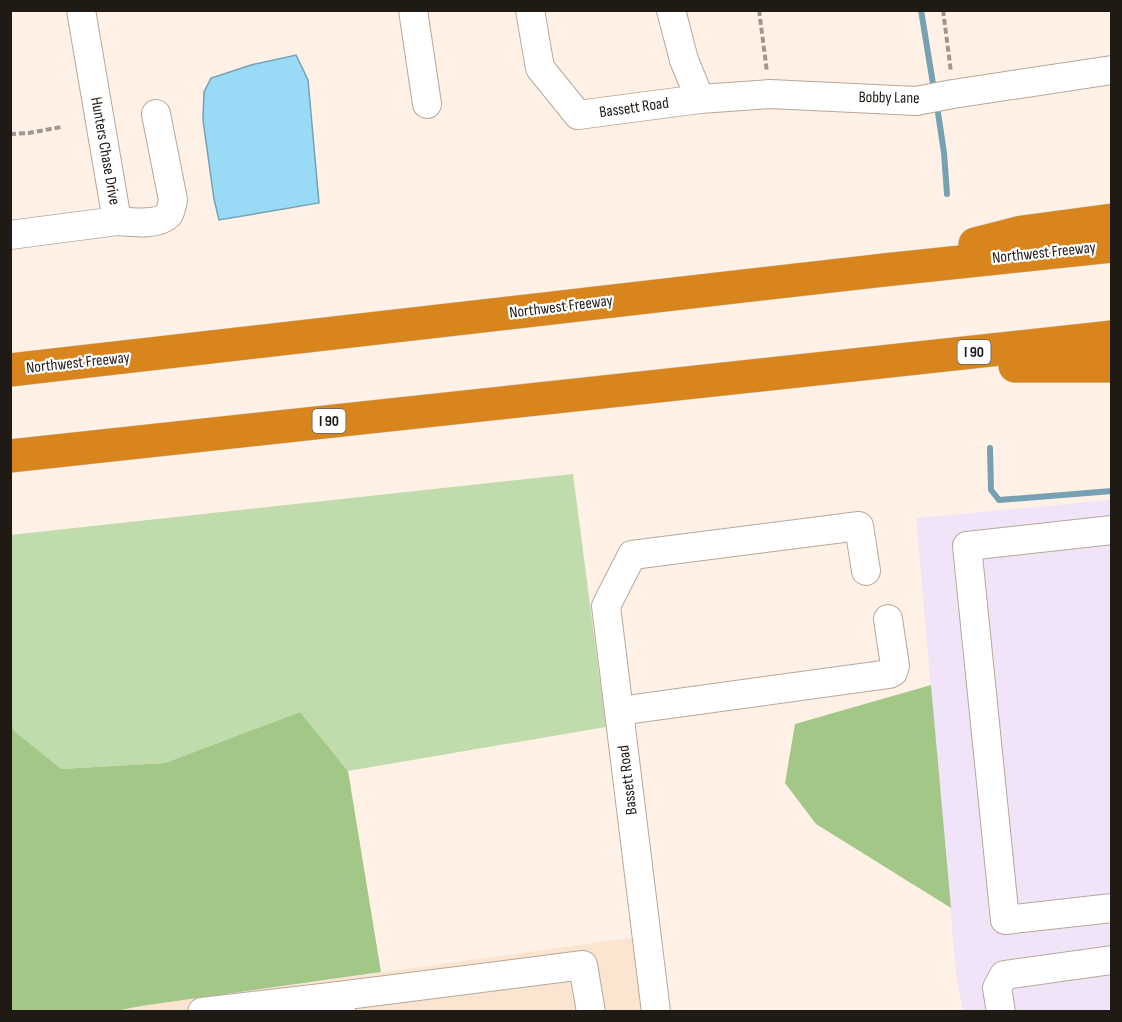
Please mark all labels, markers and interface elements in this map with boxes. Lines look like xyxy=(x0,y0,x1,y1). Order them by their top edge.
street label: Bobby Lane xyxy=(858,88,920,108)
street label: Bassett Road xyxy=(598,94,670,122)
street label: Hunters Chase Drive xyxy=(86,96,124,206)
street label: Northwest Freeway xyxy=(991,238,1097,268)
street label: Northwest Freeway xyxy=(508,291,614,323)
road number: I 90 xyxy=(958,340,990,364)
street label: Northwest Freeway xyxy=(25,348,131,378)
road number: I 90 xyxy=(312,409,346,433)
street label: Bassett Road xyxy=(614,744,642,816)

